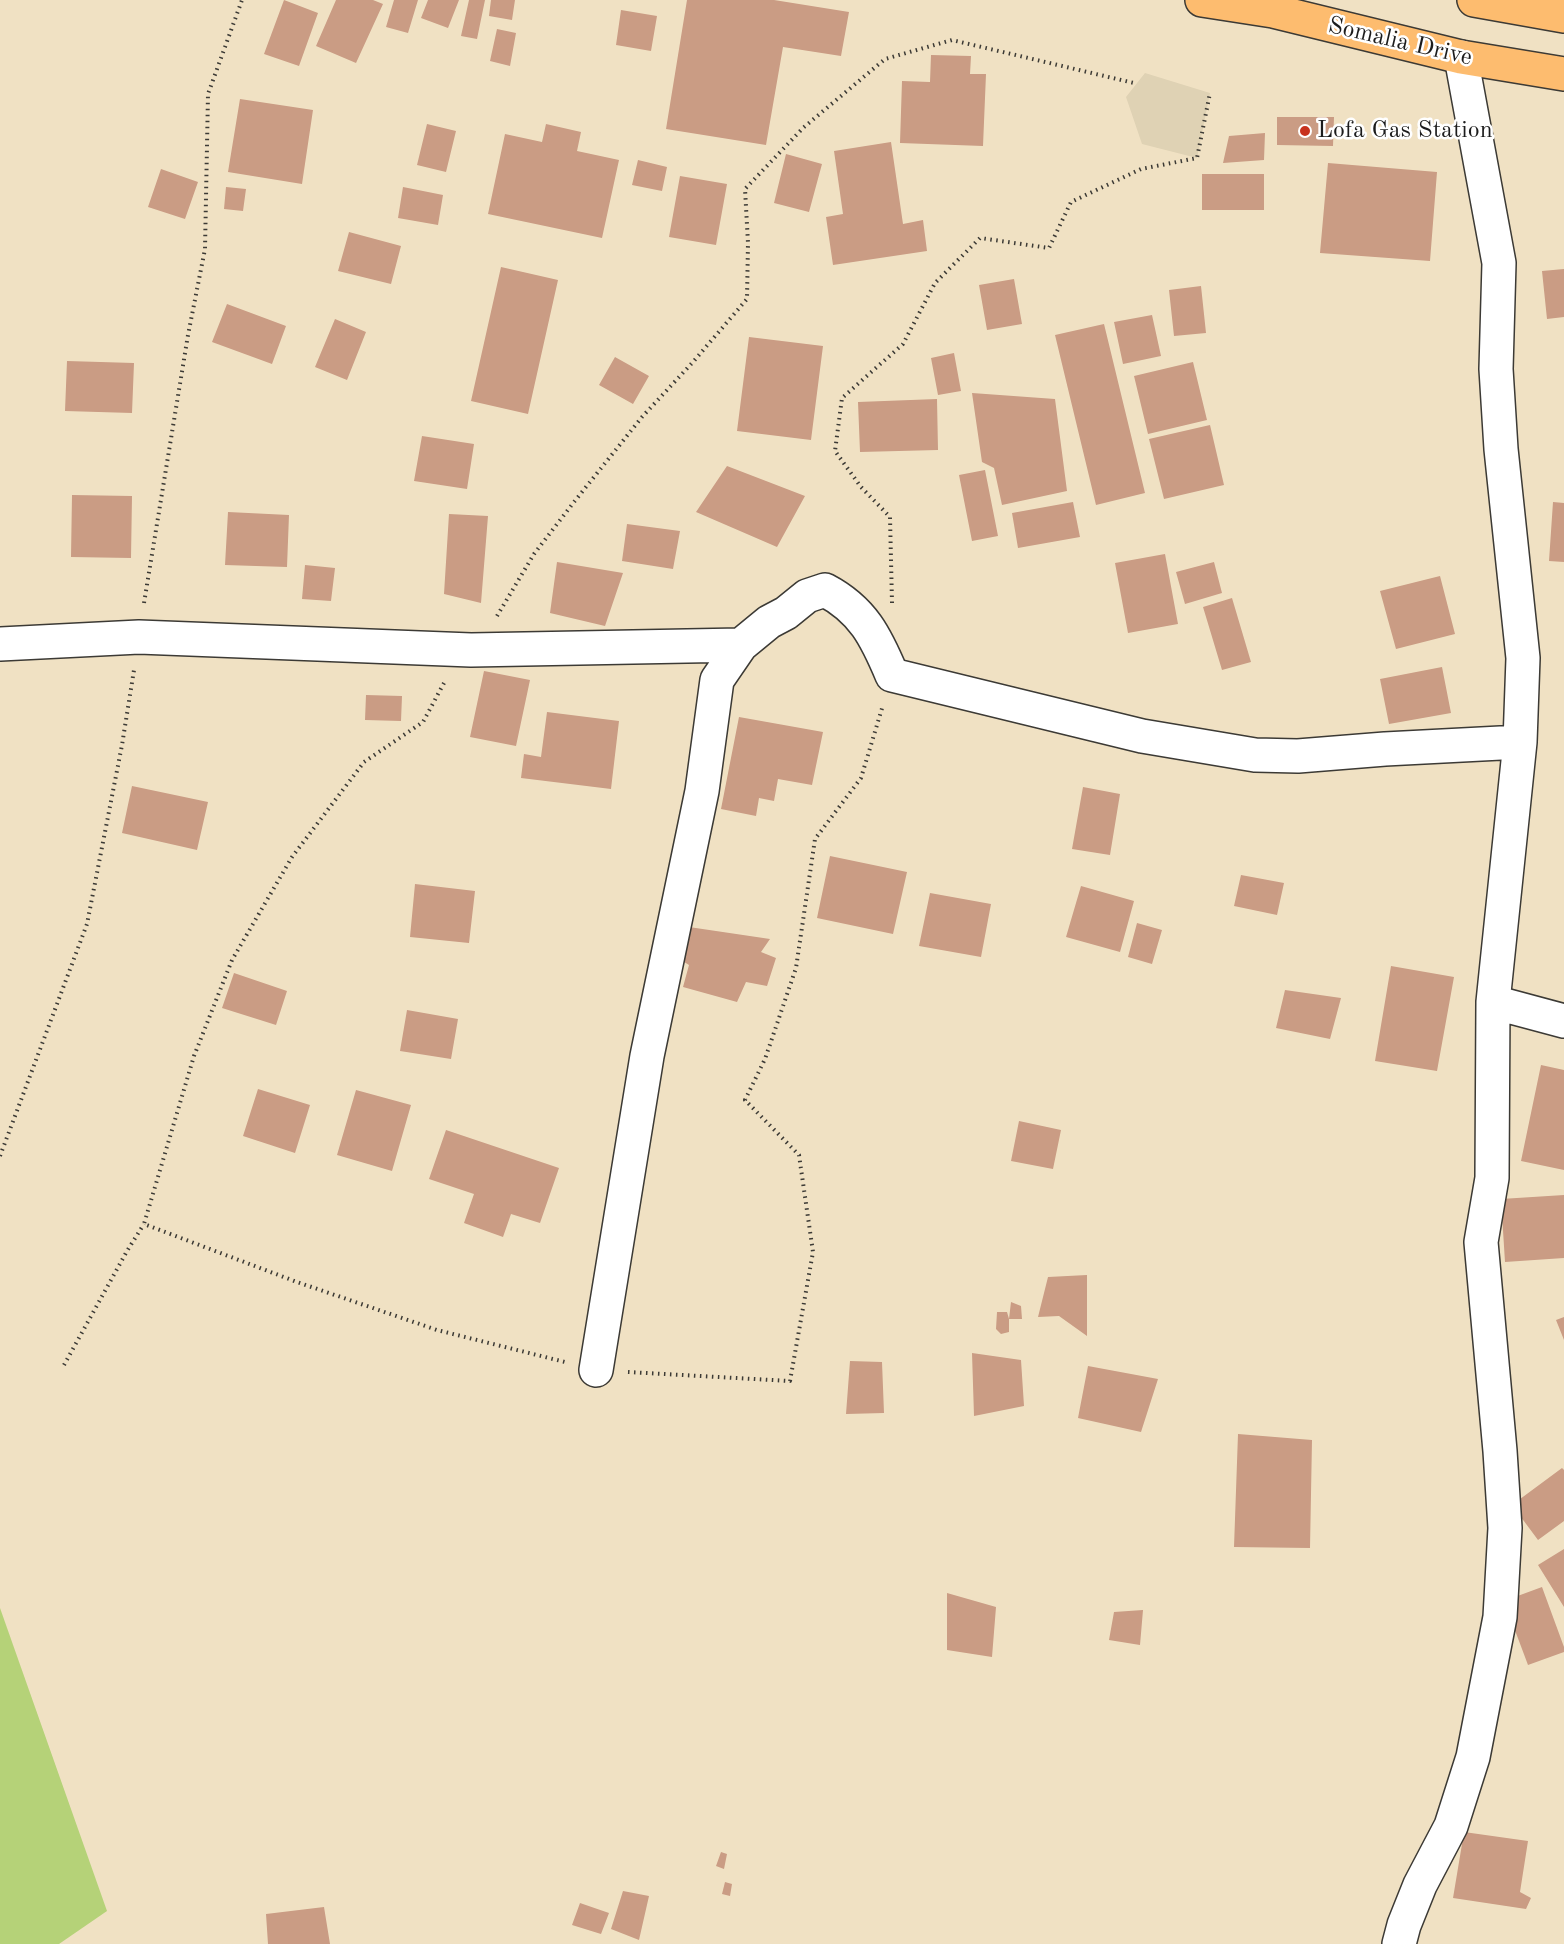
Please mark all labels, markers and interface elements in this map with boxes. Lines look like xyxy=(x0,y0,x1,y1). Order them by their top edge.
street label: Somalia Drive xyxy=(1325,11,1475,73)
place label: Lofa Gas Station xyxy=(1317,117,1493,145)
marker: Lofa Gas Station xyxy=(1298,124,1312,138)

